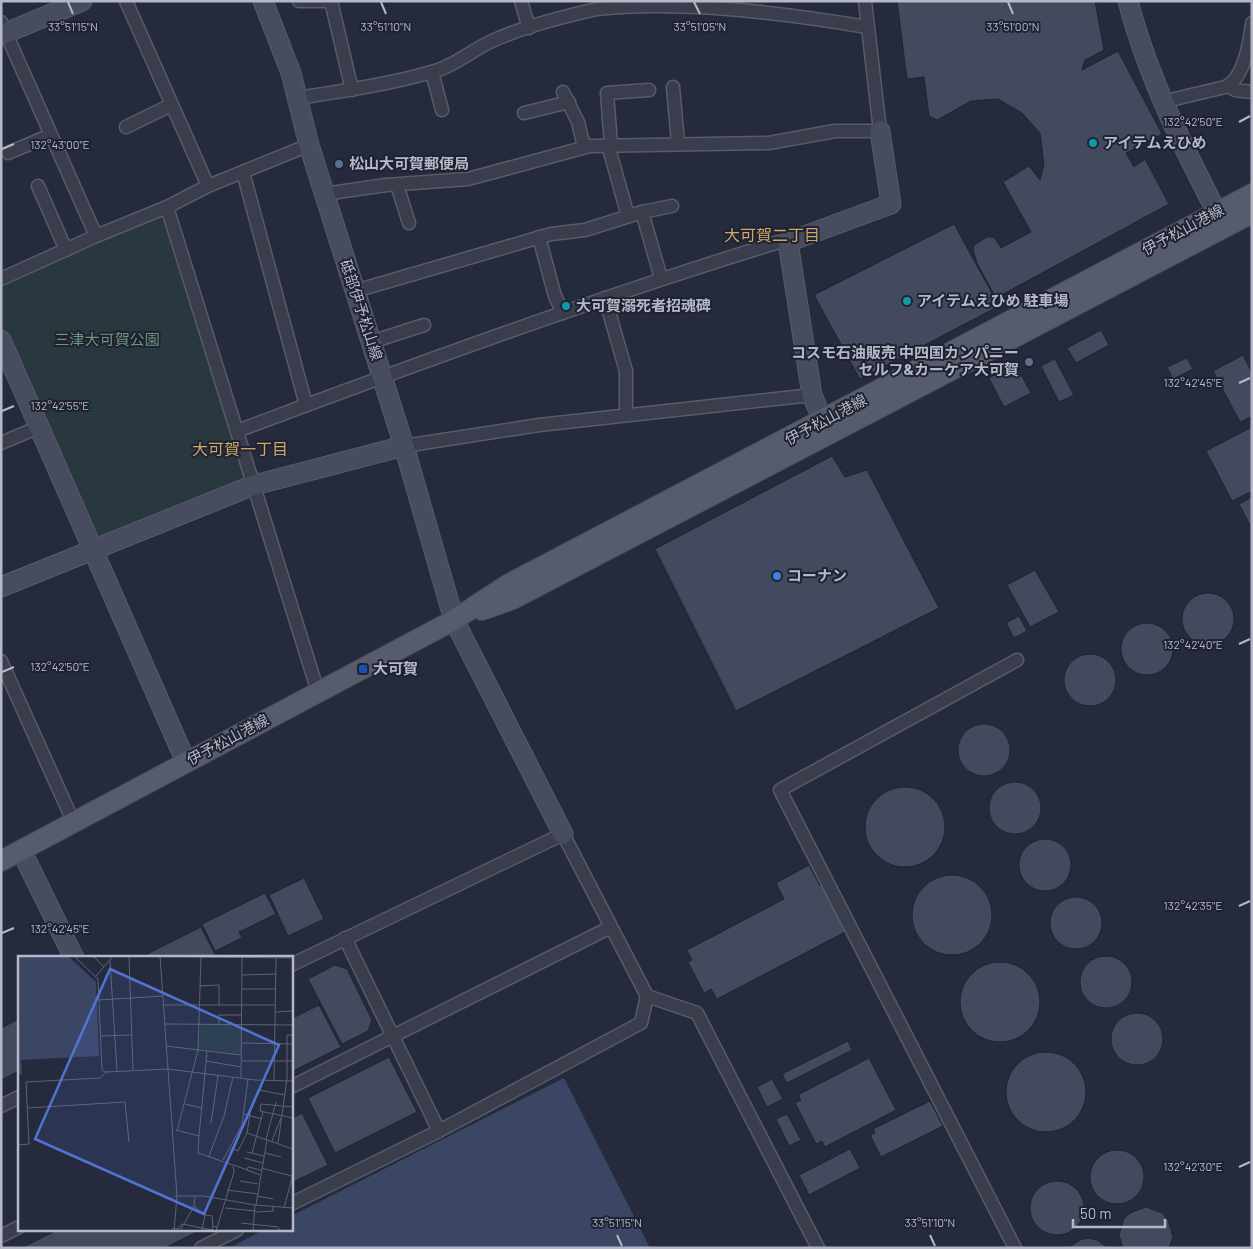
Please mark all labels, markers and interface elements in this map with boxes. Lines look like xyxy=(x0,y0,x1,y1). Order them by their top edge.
text: 33°51'15"N xyxy=(48,19,98,33)
text: 33°51'10"N xyxy=(361,19,411,33)
text: 33°51'05"N xyxy=(674,19,726,33)
text: 33°51'00"N xyxy=(986,19,1040,33)
text: 132°42'50"E xyxy=(1163,114,1223,128)
place label: アイテムえひめ xyxy=(1103,133,1207,151)
text: 132°43'00"E xyxy=(30,137,90,151)
marker: アイテムえひめ xyxy=(1087,137,1099,149)
place label: 松山大可賀郵便局 xyxy=(349,154,469,172)
marker: 松山大可賀郵便局 xyxy=(333,158,345,170)
street label: 伊予松山港線 xyxy=(1139,200,1226,258)
district label: 大可賀二丁目 xyxy=(724,225,820,244)
street label: 砥部伊予松山線 xyxy=(337,257,387,362)
place label: アイテムえひめ 駐車場 xyxy=(917,291,1069,309)
marker: アイテムえひめ 駐車場 xyxy=(901,295,913,307)
place label: 大可賀溺死者招魂碑 xyxy=(576,296,711,314)
marker: 大可賀溺死者招魂碑 xyxy=(560,300,572,312)
park label: 三津大可賀公園 xyxy=(54,330,160,348)
place label: コスモ石油販売 中四国カンパニー セルフ&カーケア大可賀 xyxy=(791,343,1019,378)
marker: コスモ石油販売 中四国カンパニー セルフ&カーケア大可賀 xyxy=(1023,356,1035,368)
text: 132°42'45"E xyxy=(1163,375,1223,389)
street label: 伊予松山港線 xyxy=(782,390,869,448)
text: 132°42'55"E xyxy=(31,398,89,412)
district label: 大可賀一丁目 xyxy=(192,439,288,458)
place label: コーナン xyxy=(787,566,847,584)
marker: コーナン xyxy=(771,570,783,582)
text: 132°42'40"E xyxy=(1163,637,1223,651)
text: 132°42'50"E xyxy=(30,659,90,673)
place label: 大可賀 xyxy=(373,659,418,677)
marker: 大可賀 xyxy=(357,663,369,675)
street label: 伊予松山港線 xyxy=(184,710,271,768)
text: 132°42'35"E xyxy=(1164,898,1222,912)
text: 132°42'45"E xyxy=(30,921,90,935)
inset map xyxy=(18,956,292,1232)
text: 132°42'30"E xyxy=(1163,1159,1223,1173)
scale bar xyxy=(1073,1196,1166,1228)
text: 50 m xyxy=(1080,1204,1112,1222)
text: 33°51'15"N xyxy=(592,1215,642,1229)
text: 33°51'10"N xyxy=(905,1215,955,1229)

